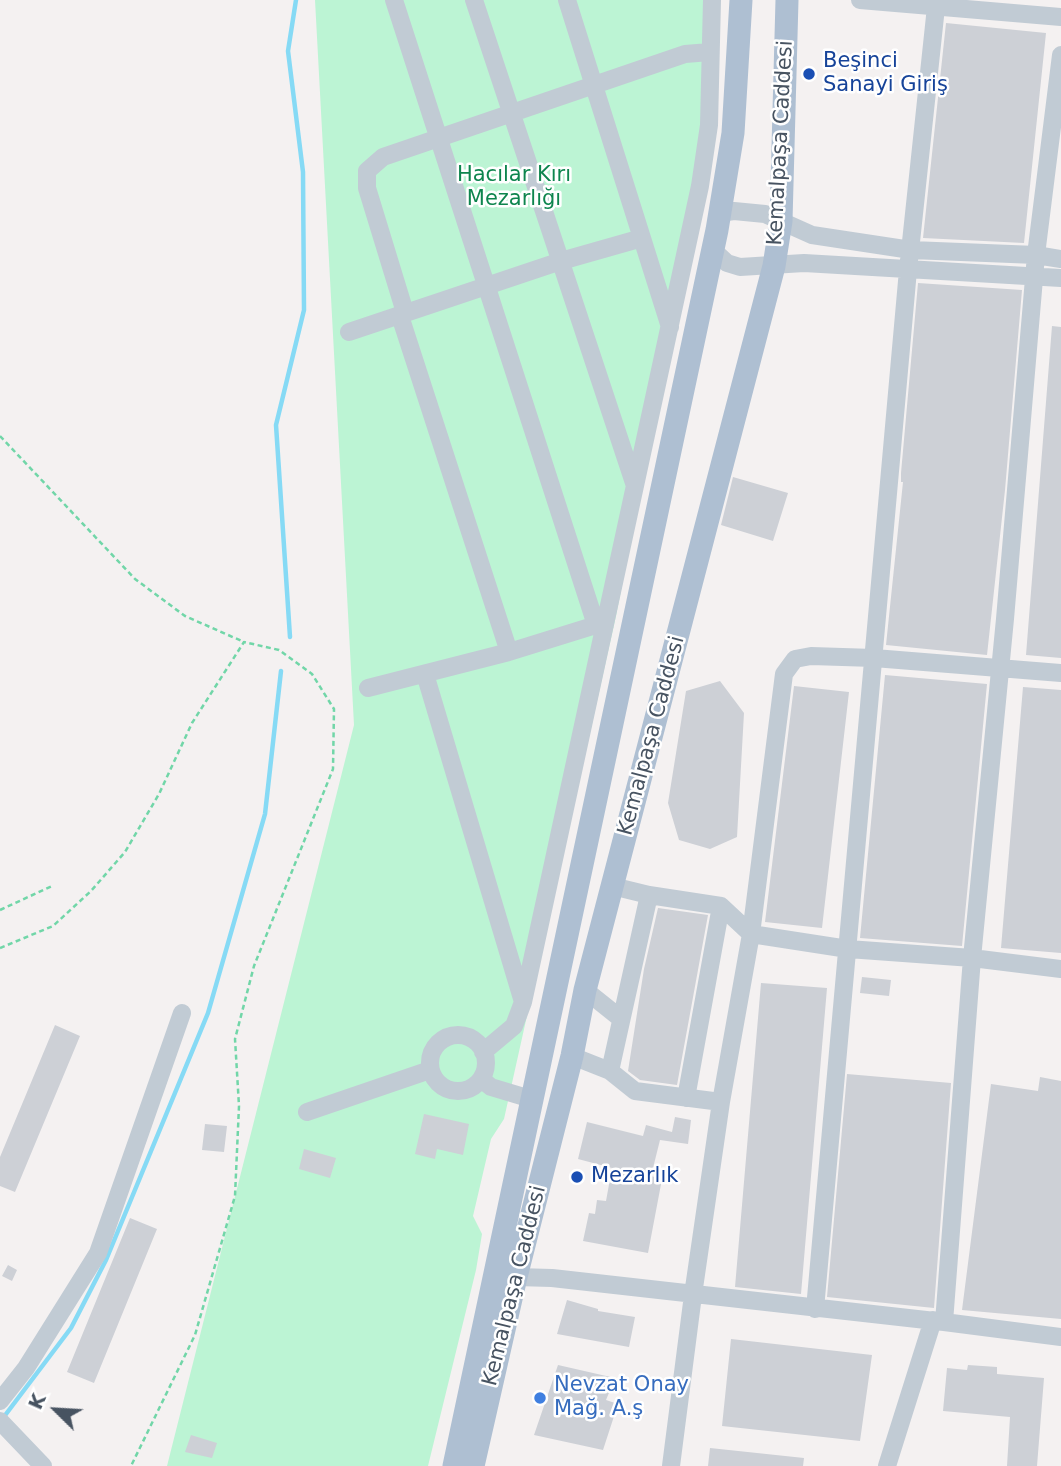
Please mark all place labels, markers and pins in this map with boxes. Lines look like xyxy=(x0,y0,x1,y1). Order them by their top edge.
place label: Beşinci Sanayi Giriş xyxy=(823,49,948,99)
marker: Beşinci Sanayi Giriş xyxy=(801,66,817,82)
place label: Mezarlık xyxy=(591,1164,678,1190)
marker: Mezarlık xyxy=(569,1169,585,1185)
place label: Nevzat Onay Mağ. A.ş xyxy=(554,1373,689,1423)
marker: Nevzat Onay Mağ. A.ş xyxy=(532,1390,548,1406)

